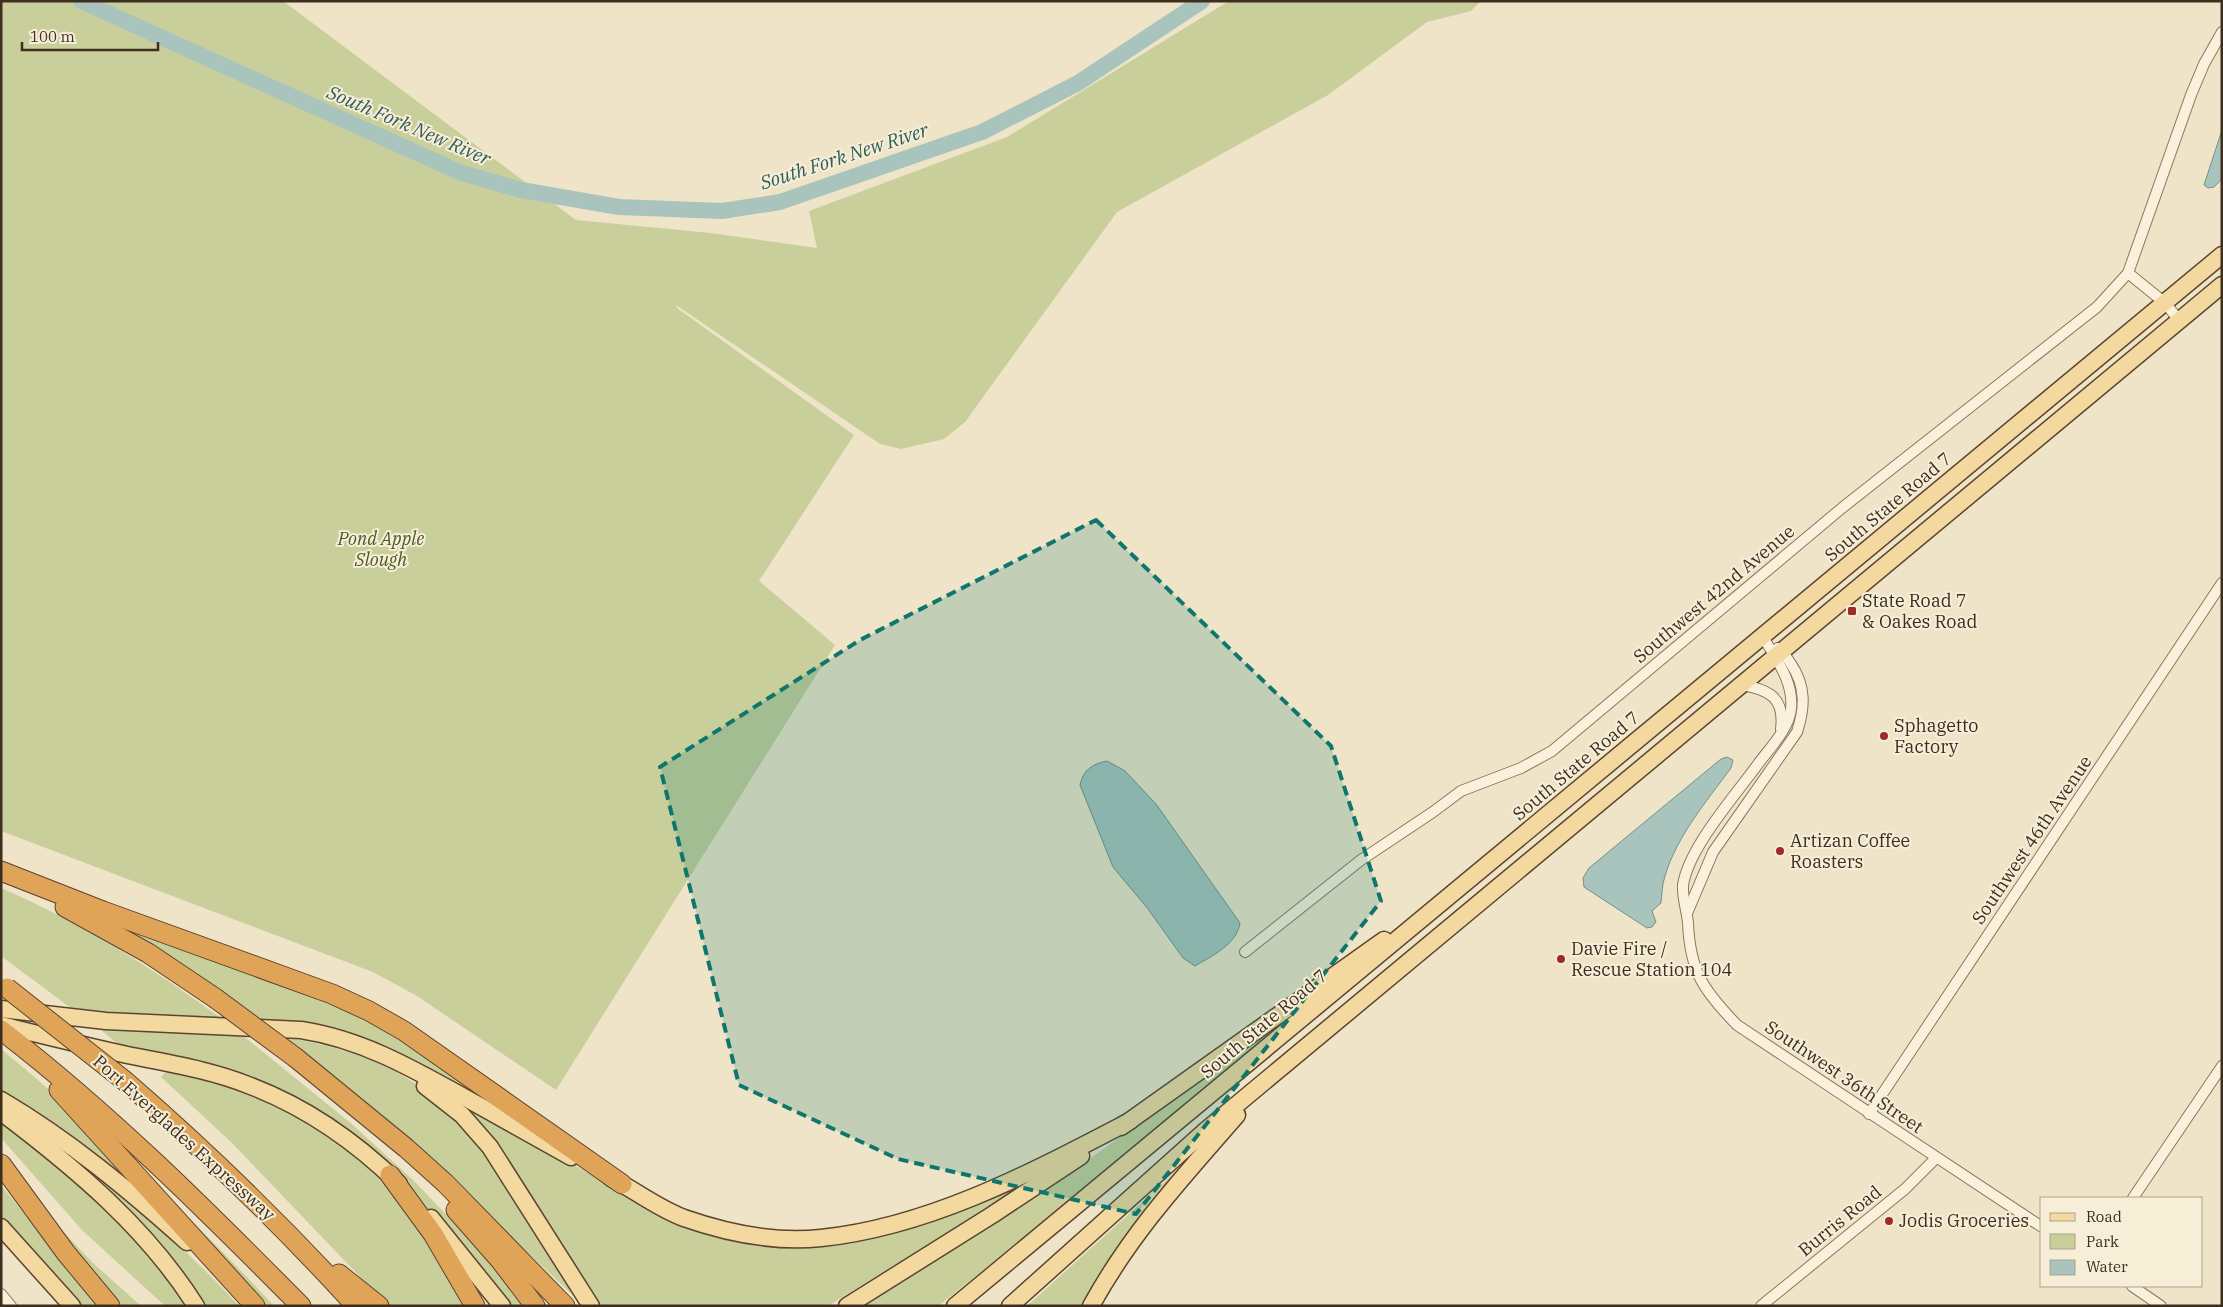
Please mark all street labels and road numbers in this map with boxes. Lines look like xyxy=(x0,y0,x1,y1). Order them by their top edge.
street label: South State Road 7 xyxy=(1820,447,1956,566)
street label: Southwest 42nd Avenue xyxy=(1628,519,1799,668)
street label: South State Road 7 xyxy=(1508,706,1644,825)
street label: Southwest 46th Avenue xyxy=(1967,751,2097,928)
street label: South State Road 7 xyxy=(1196,964,1332,1083)
street label: Southwest 36th Street xyxy=(1761,1015,1928,1138)
street label: Port Everglades Expressway xyxy=(88,1050,281,1226)
street label: Burris Road xyxy=(1793,1180,1886,1261)

